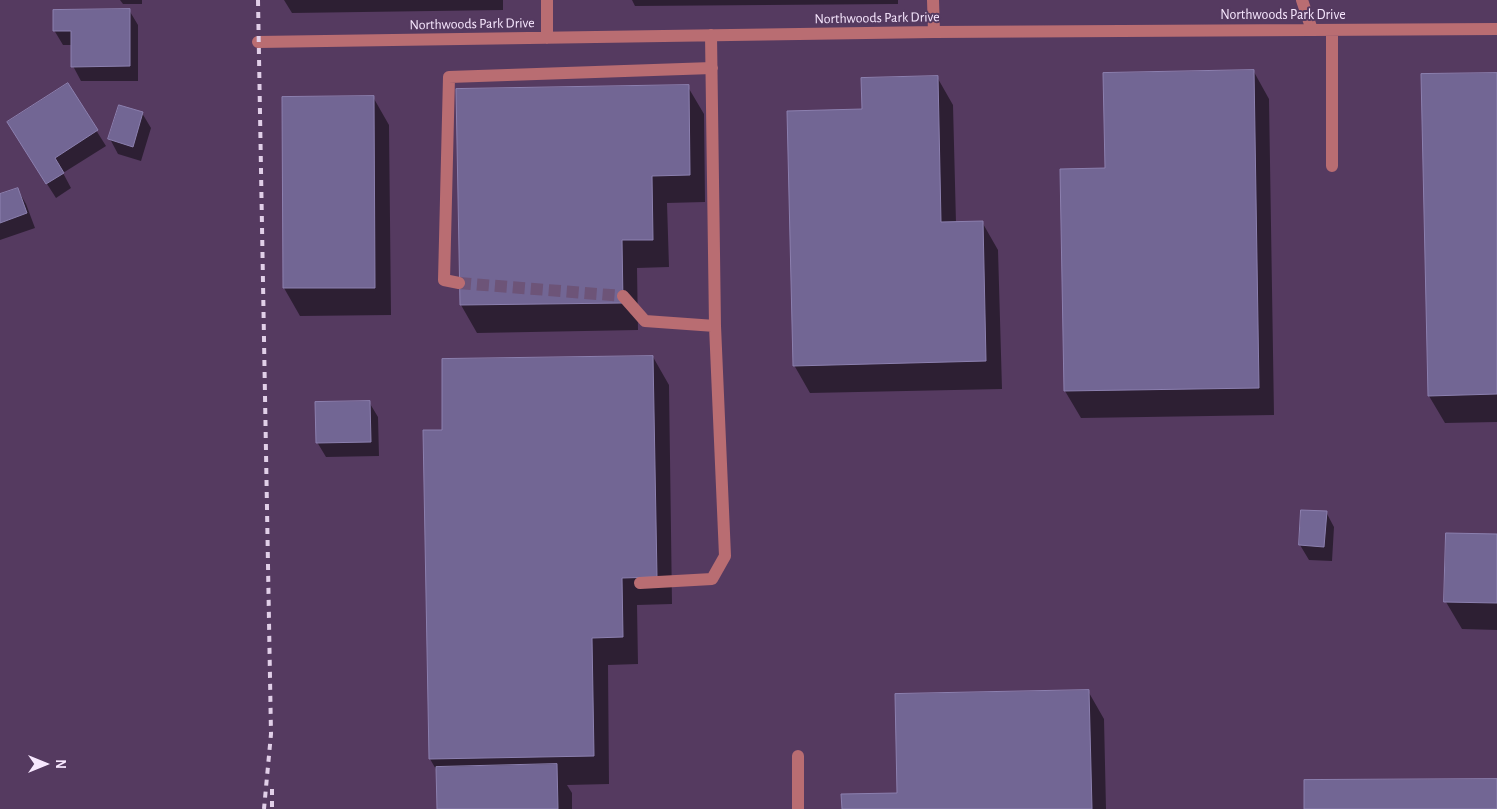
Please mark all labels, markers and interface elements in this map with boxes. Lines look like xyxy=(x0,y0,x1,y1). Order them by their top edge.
street label: Northwoods Park Drive xyxy=(1220,7,1346,23)
street label: Northwoods Park Drive xyxy=(814,9,940,27)
street label: Northwoods Park Drive xyxy=(409,15,535,33)
north arrow xyxy=(20,739,70,789)
text: N xyxy=(53,759,67,769)

